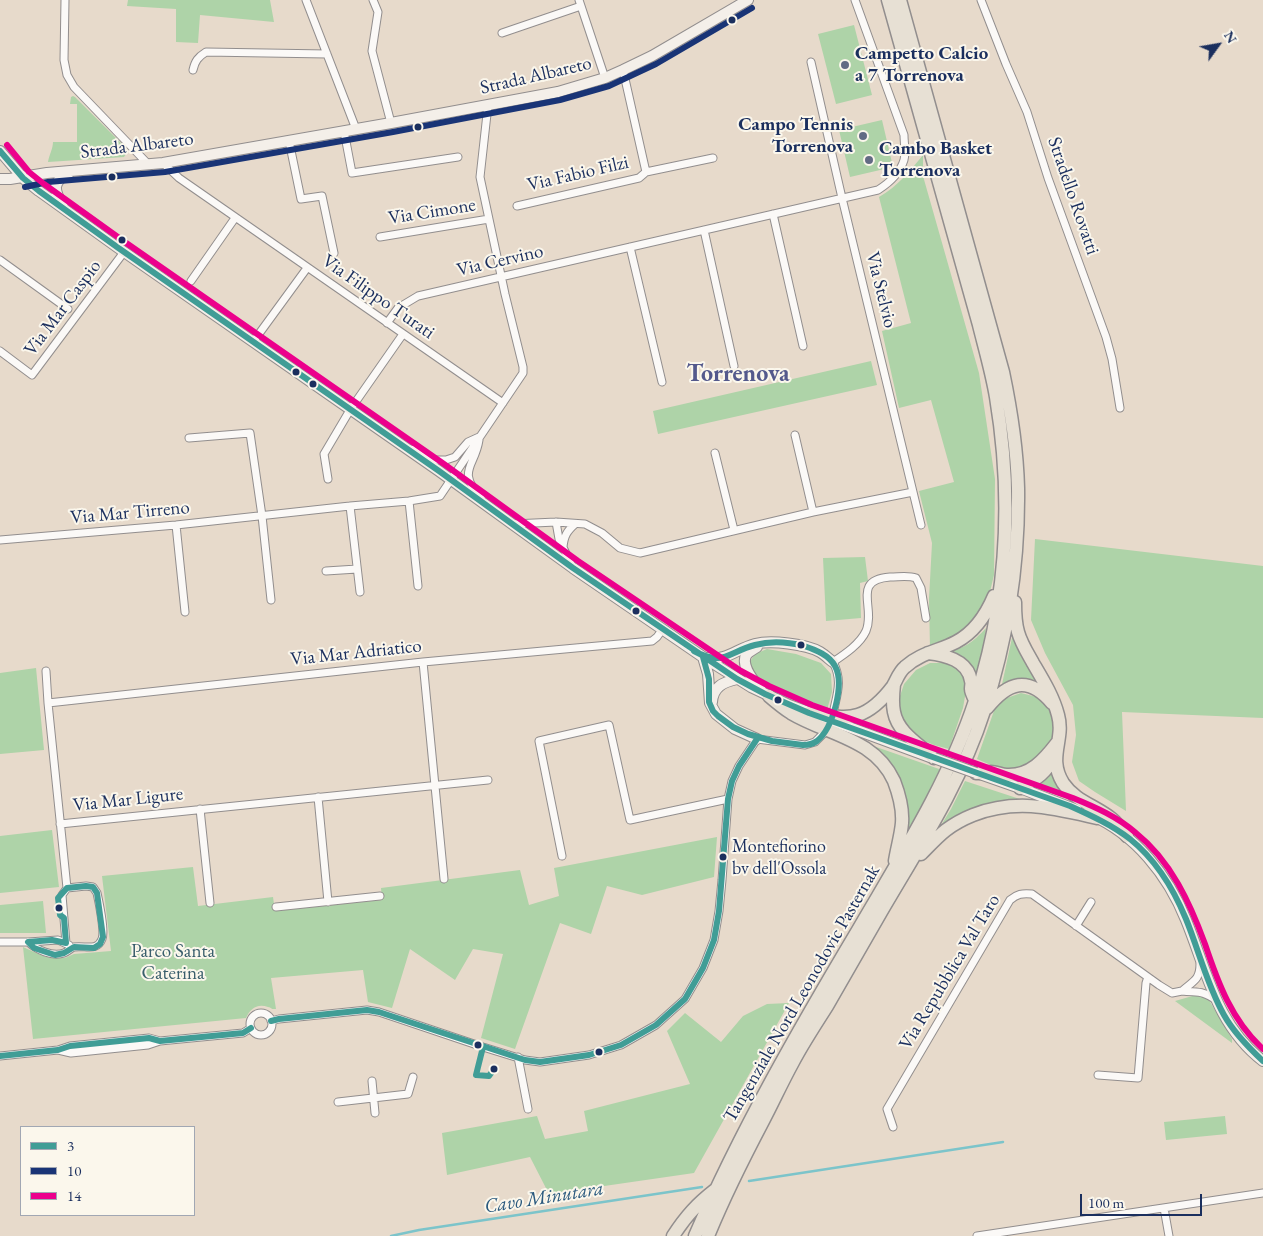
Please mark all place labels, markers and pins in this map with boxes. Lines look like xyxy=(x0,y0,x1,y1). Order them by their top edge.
unlabelled marker xyxy=(727,15,737,25)
place label: Campetto Calcio a 7 Torrenova xyxy=(855,43,988,87)
marker: Campetto Calcio a 7 Torrenova xyxy=(839,59,851,71)
place label: Campo Tennis Torrenova xyxy=(738,114,853,158)
unlabelled marker xyxy=(413,122,423,132)
marker: Campo Tennis Torrenova xyxy=(857,130,869,142)
place label: Cambo Basket Torrenova xyxy=(879,138,992,182)
marker: Cambo Basket Torrenova xyxy=(863,154,875,166)
unlabelled marker xyxy=(107,172,117,182)
unlabelled marker xyxy=(117,235,127,245)
unlabelled marker xyxy=(291,367,301,377)
unlabelled marker xyxy=(308,379,318,389)
unlabelled marker xyxy=(631,606,641,616)
unlabelled marker xyxy=(796,640,806,650)
unlabelled marker xyxy=(773,695,783,705)
place label: Montefiorino bv dell'Ossola xyxy=(732,836,826,879)
marker: Montefiorino bv dell'Ossola xyxy=(718,852,728,862)
unlabelled marker xyxy=(54,903,64,913)
unlabelled marker xyxy=(473,1040,483,1050)
unlabelled marker xyxy=(594,1047,604,1057)
unlabelled marker xyxy=(489,1064,499,1074)

